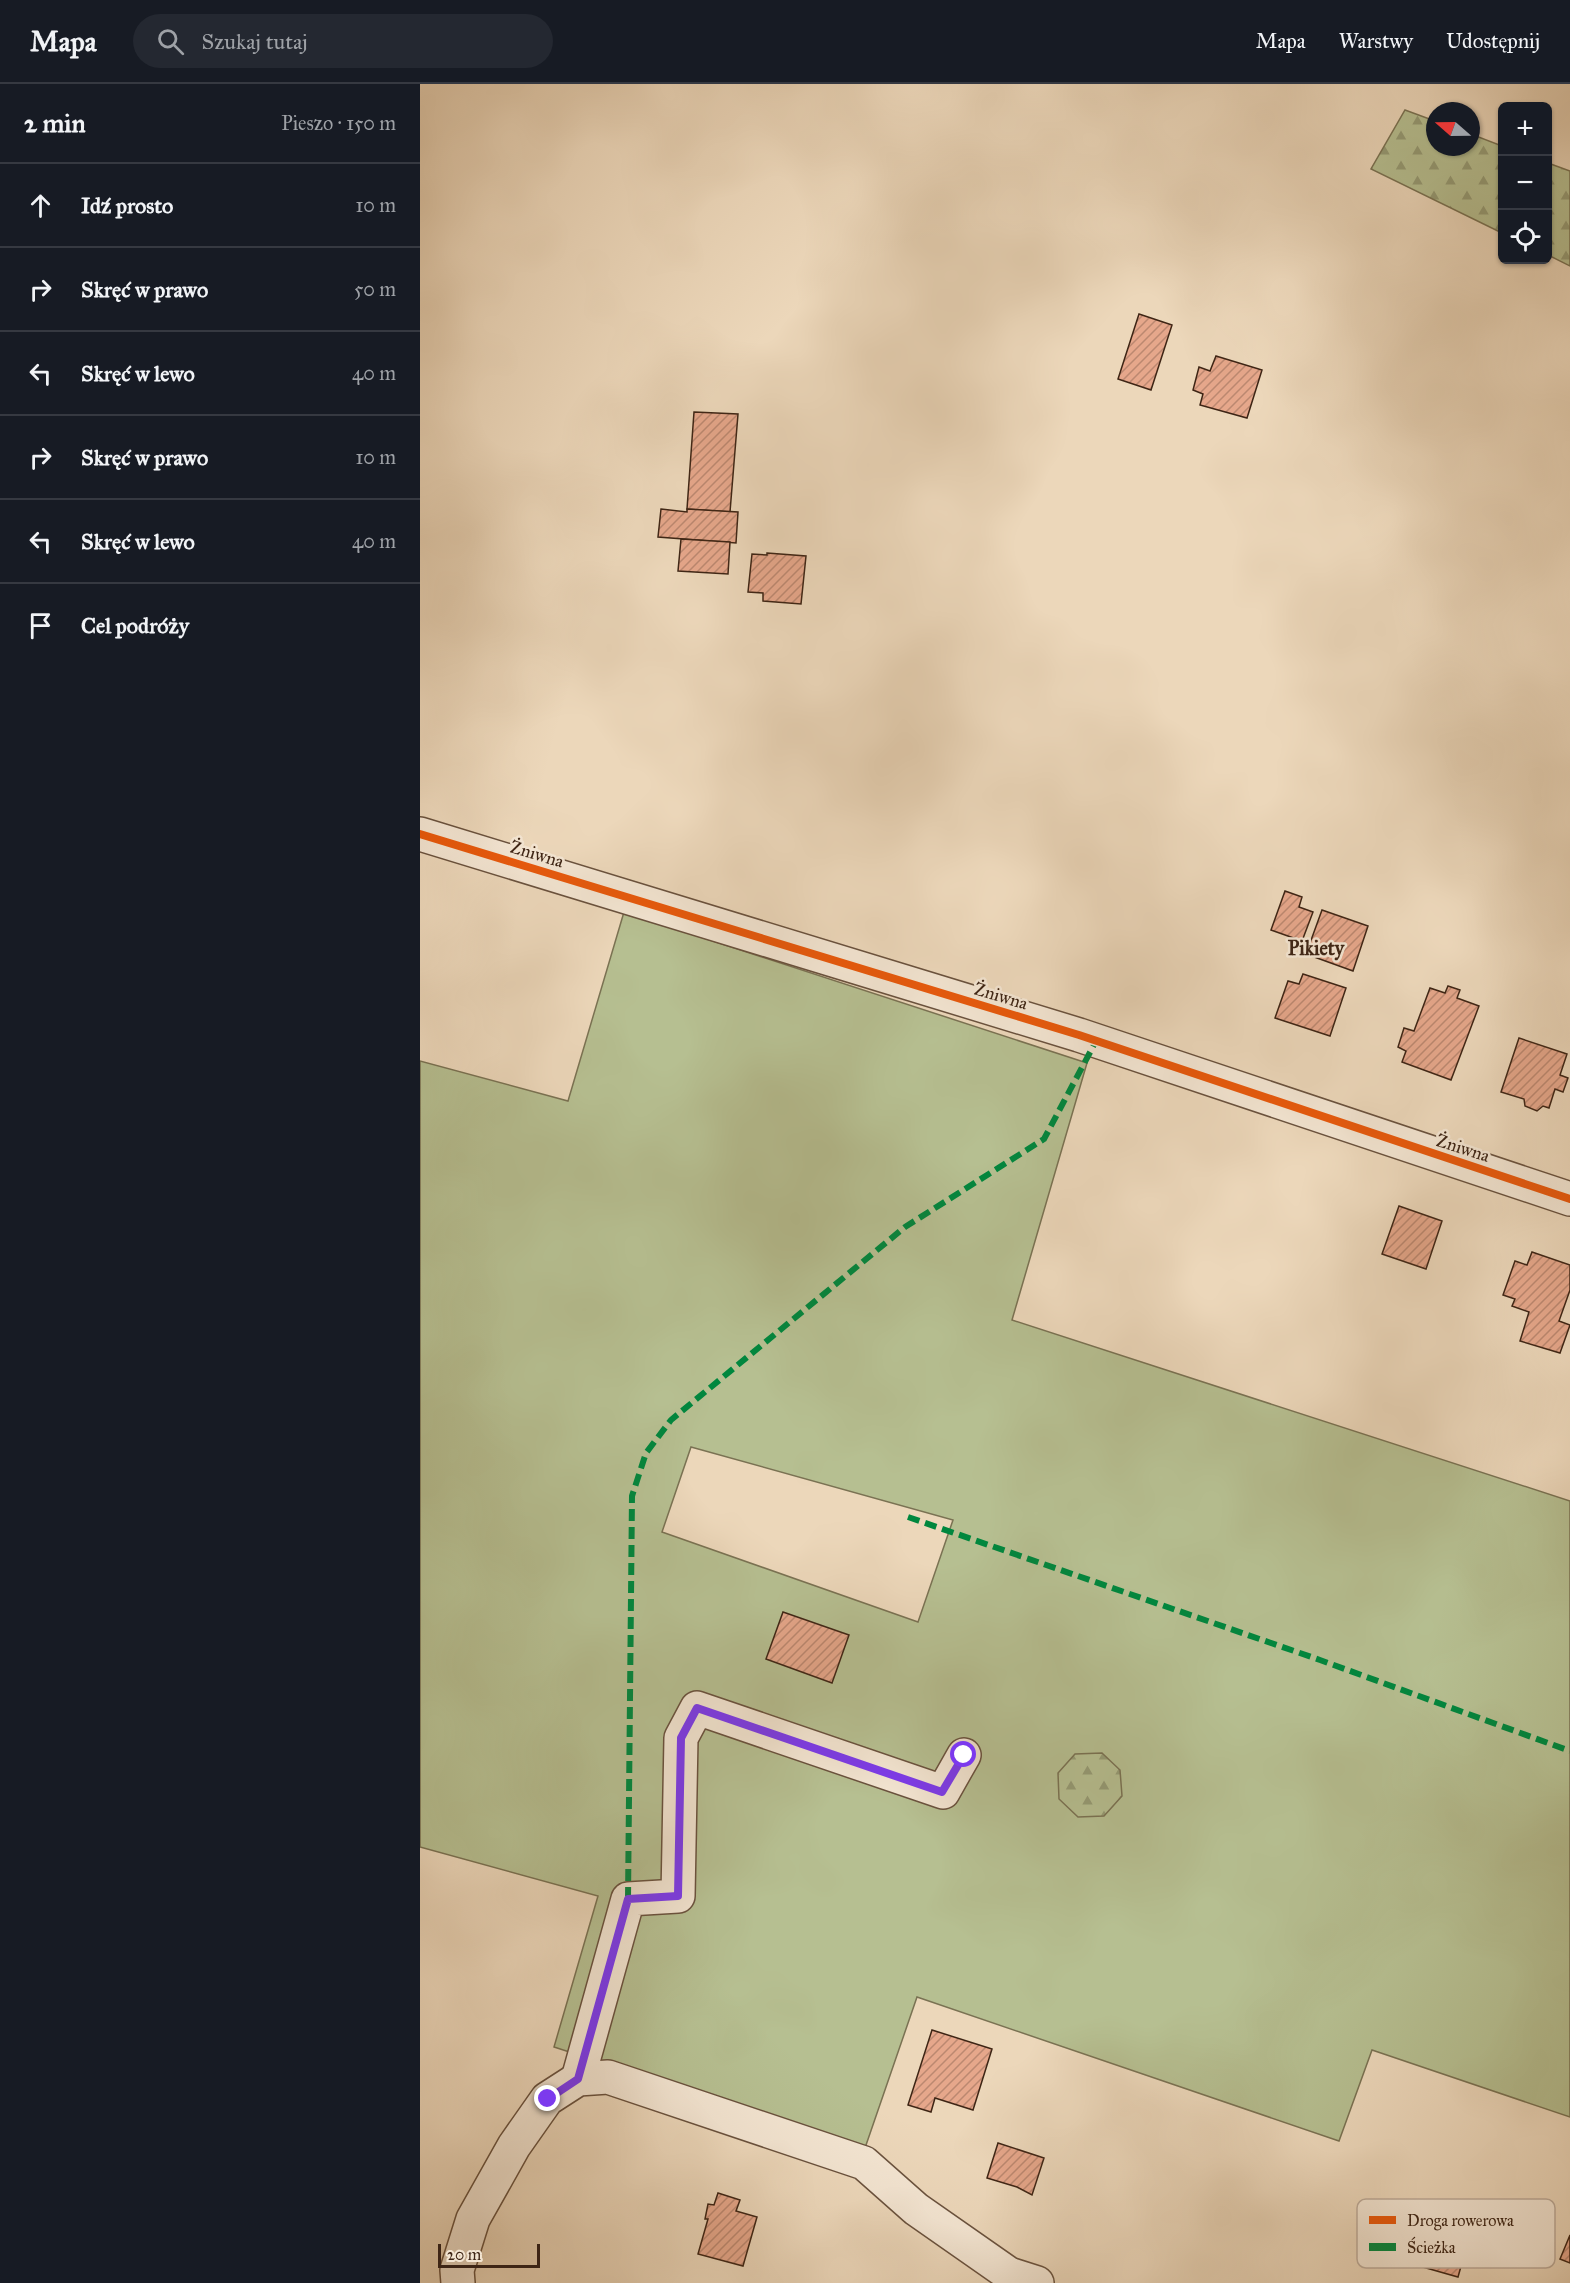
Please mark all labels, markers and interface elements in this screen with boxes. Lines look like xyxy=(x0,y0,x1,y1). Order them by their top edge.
search box xyxy=(133,14,553,68)
text: Mapa xyxy=(30,24,97,59)
icon: search xyxy=(154,25,187,58)
text: Szukaj tutaj xyxy=(202,28,308,55)
text: Mapa xyxy=(1256,28,1306,54)
text: Warstwy xyxy=(1339,28,1413,54)
text: Udostępnij xyxy=(1446,28,1540,54)
north arrow xyxy=(1426,102,1480,156)
map controls xyxy=(1498,102,1552,264)
button: + xyxy=(1498,102,1552,156)
text: 2 min xyxy=(24,107,85,139)
text: Pieszo · 150 m xyxy=(281,111,396,135)
button: − xyxy=(1498,156,1552,210)
icon: ahead xyxy=(24,189,57,222)
text: Idź prosto xyxy=(81,192,173,219)
text: 10 m xyxy=(355,193,396,217)
button: locate xyxy=(1498,210,1552,264)
icon: right xyxy=(24,273,57,306)
text: Skręć w prawo xyxy=(81,276,208,303)
text: 50 m xyxy=(354,277,396,301)
icon: left xyxy=(24,357,57,390)
text: Skręć w lewo xyxy=(81,360,195,387)
text: 40 m xyxy=(352,361,396,385)
icon: right xyxy=(24,441,57,474)
text: Skręć w prawo xyxy=(81,444,208,471)
text: 10 m xyxy=(355,445,396,469)
icon: left xyxy=(24,525,57,558)
text: Skręć w lewo xyxy=(81,528,195,555)
text: 40 m xyxy=(352,529,396,553)
icon: arrive xyxy=(24,609,57,642)
text: Cel podróży xyxy=(81,612,189,639)
street label: Żniwna xyxy=(508,835,567,873)
district label: Pikiety xyxy=(1288,936,1346,961)
street label: Żniwna xyxy=(972,977,1031,1015)
street label: Żniwna xyxy=(1434,1128,1493,1167)
route start xyxy=(950,1741,976,1767)
route end xyxy=(534,2085,560,2111)
legend xyxy=(1357,2199,1555,2268)
text: Droga rowerowa xyxy=(1407,2211,1514,2231)
text: Ścieżka xyxy=(1407,2236,1456,2257)
scale bar xyxy=(438,2241,540,2268)
text: 20 m xyxy=(447,2245,481,2264)

